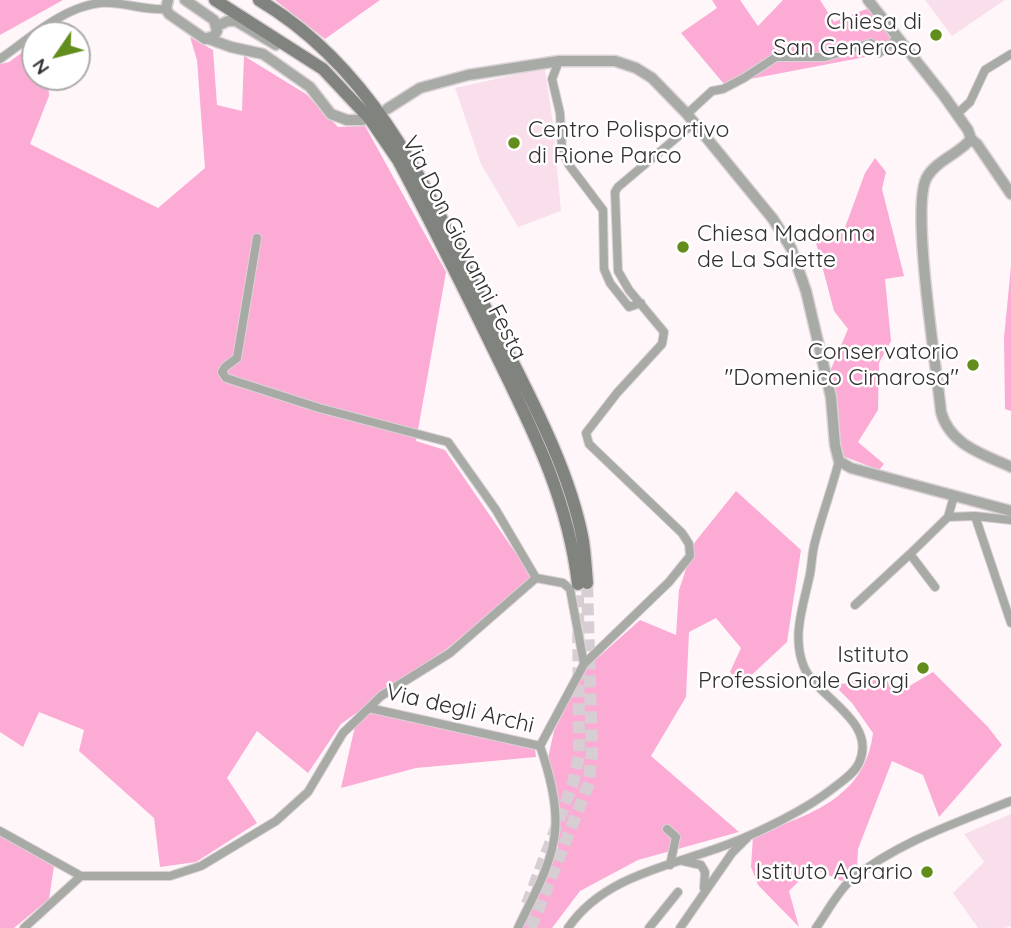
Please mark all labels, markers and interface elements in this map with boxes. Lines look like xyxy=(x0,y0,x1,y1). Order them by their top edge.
place label: Chiesa di San Generoso xyxy=(773,8,922,62)
north arrow xyxy=(21,21,91,91)
marker: Chiesa di San Generoso xyxy=(928,27,944,43)
text: N xyxy=(27,54,54,80)
place label: Centro Polisportivo di Rione Parco xyxy=(528,116,729,170)
street label: Via Don Giovanni Festa xyxy=(396,132,532,364)
marker: Centro Polisportivo di Rione Parco xyxy=(506,135,522,151)
place label: Chiesa Madonna de La Salette xyxy=(697,220,876,274)
marker: Chiesa Madonna de La Salette xyxy=(675,239,691,255)
place label: Conservatorio "Domenico Cimarosa" xyxy=(724,338,959,392)
marker: Conservatorio "Domenico Cimarosa" xyxy=(965,357,981,373)
place label: Istituto Professionale Giorgi xyxy=(698,641,909,695)
marker: Istituto Professionale Giorgi xyxy=(915,660,931,676)
street label: Via degli Archi xyxy=(383,679,537,739)
place label: Istituto Agrario xyxy=(756,858,913,886)
marker: Istituto Agrario xyxy=(919,864,935,880)

